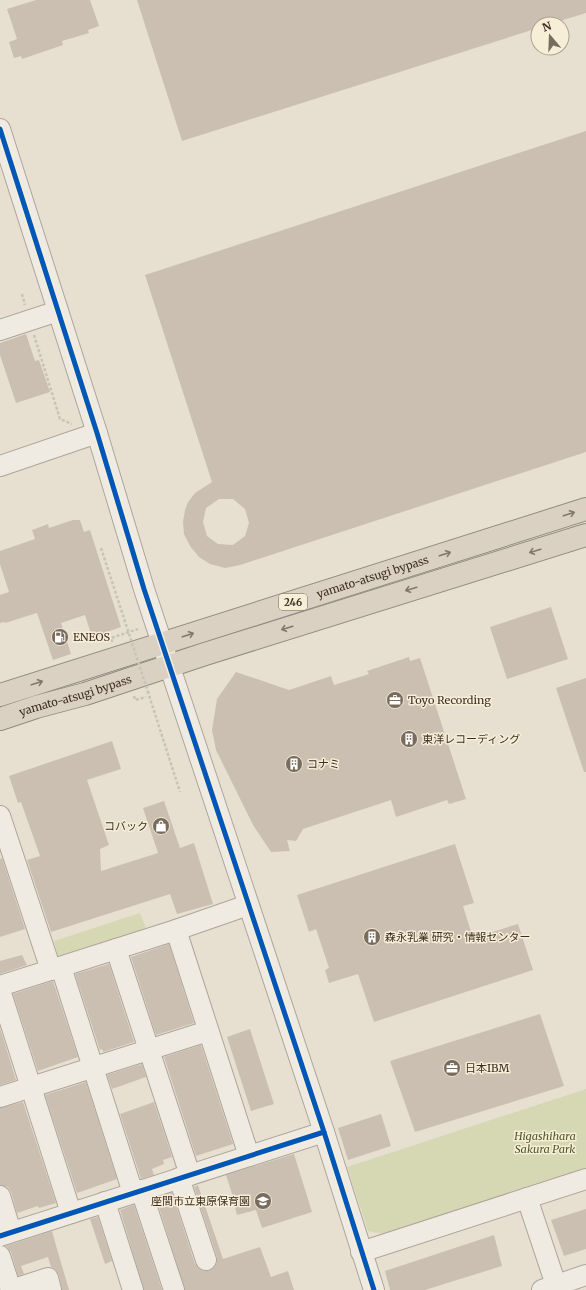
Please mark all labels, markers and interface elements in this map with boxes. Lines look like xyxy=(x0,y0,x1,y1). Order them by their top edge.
north arrow xyxy=(530,16,570,56)
text: N xyxy=(540,18,553,35)
one-way arrow xyxy=(563,510,575,518)
one-way arrow xyxy=(529,548,542,555)
one-way arrow xyxy=(438,550,451,557)
street label: yamato-atsugi bypass xyxy=(315,552,430,601)
one-way arrow xyxy=(405,586,418,593)
road number: 246 xyxy=(279,594,307,610)
one-way arrow xyxy=(281,625,294,632)
fuel station icon: ENEOS xyxy=(50,627,70,647)
place label: ENEOS xyxy=(73,630,110,644)
one-way arrow xyxy=(181,631,194,638)
street label: yamato-atsugi bypass xyxy=(17,672,133,719)
one-way arrow xyxy=(31,679,43,687)
office icon: Toyo Recording xyxy=(385,690,405,710)
place label: Toyo Recording xyxy=(408,693,491,707)
building icon: 東洋レコーディング xyxy=(399,729,419,749)
place label: 東洋レコーディング xyxy=(422,732,520,746)
building icon: コナミ xyxy=(284,754,304,774)
place label: コナミ xyxy=(307,757,340,771)
shop icon: コバック xyxy=(151,816,171,836)
place label: コバック xyxy=(104,819,148,833)
building icon: 森永乳業 研究・情報センター xyxy=(362,927,382,947)
place label: 森永乳業 研究・情報センター xyxy=(385,930,531,944)
office icon: 日本IBM xyxy=(442,1058,462,1078)
place label: 日本IBM xyxy=(465,1061,509,1075)
park label: Higashihara Sakura Park xyxy=(513,1129,576,1156)
school or university icon: 座間市立東原保育園 xyxy=(253,1191,273,1211)
place label: 座間市立東原保育園 xyxy=(151,1194,250,1208)

